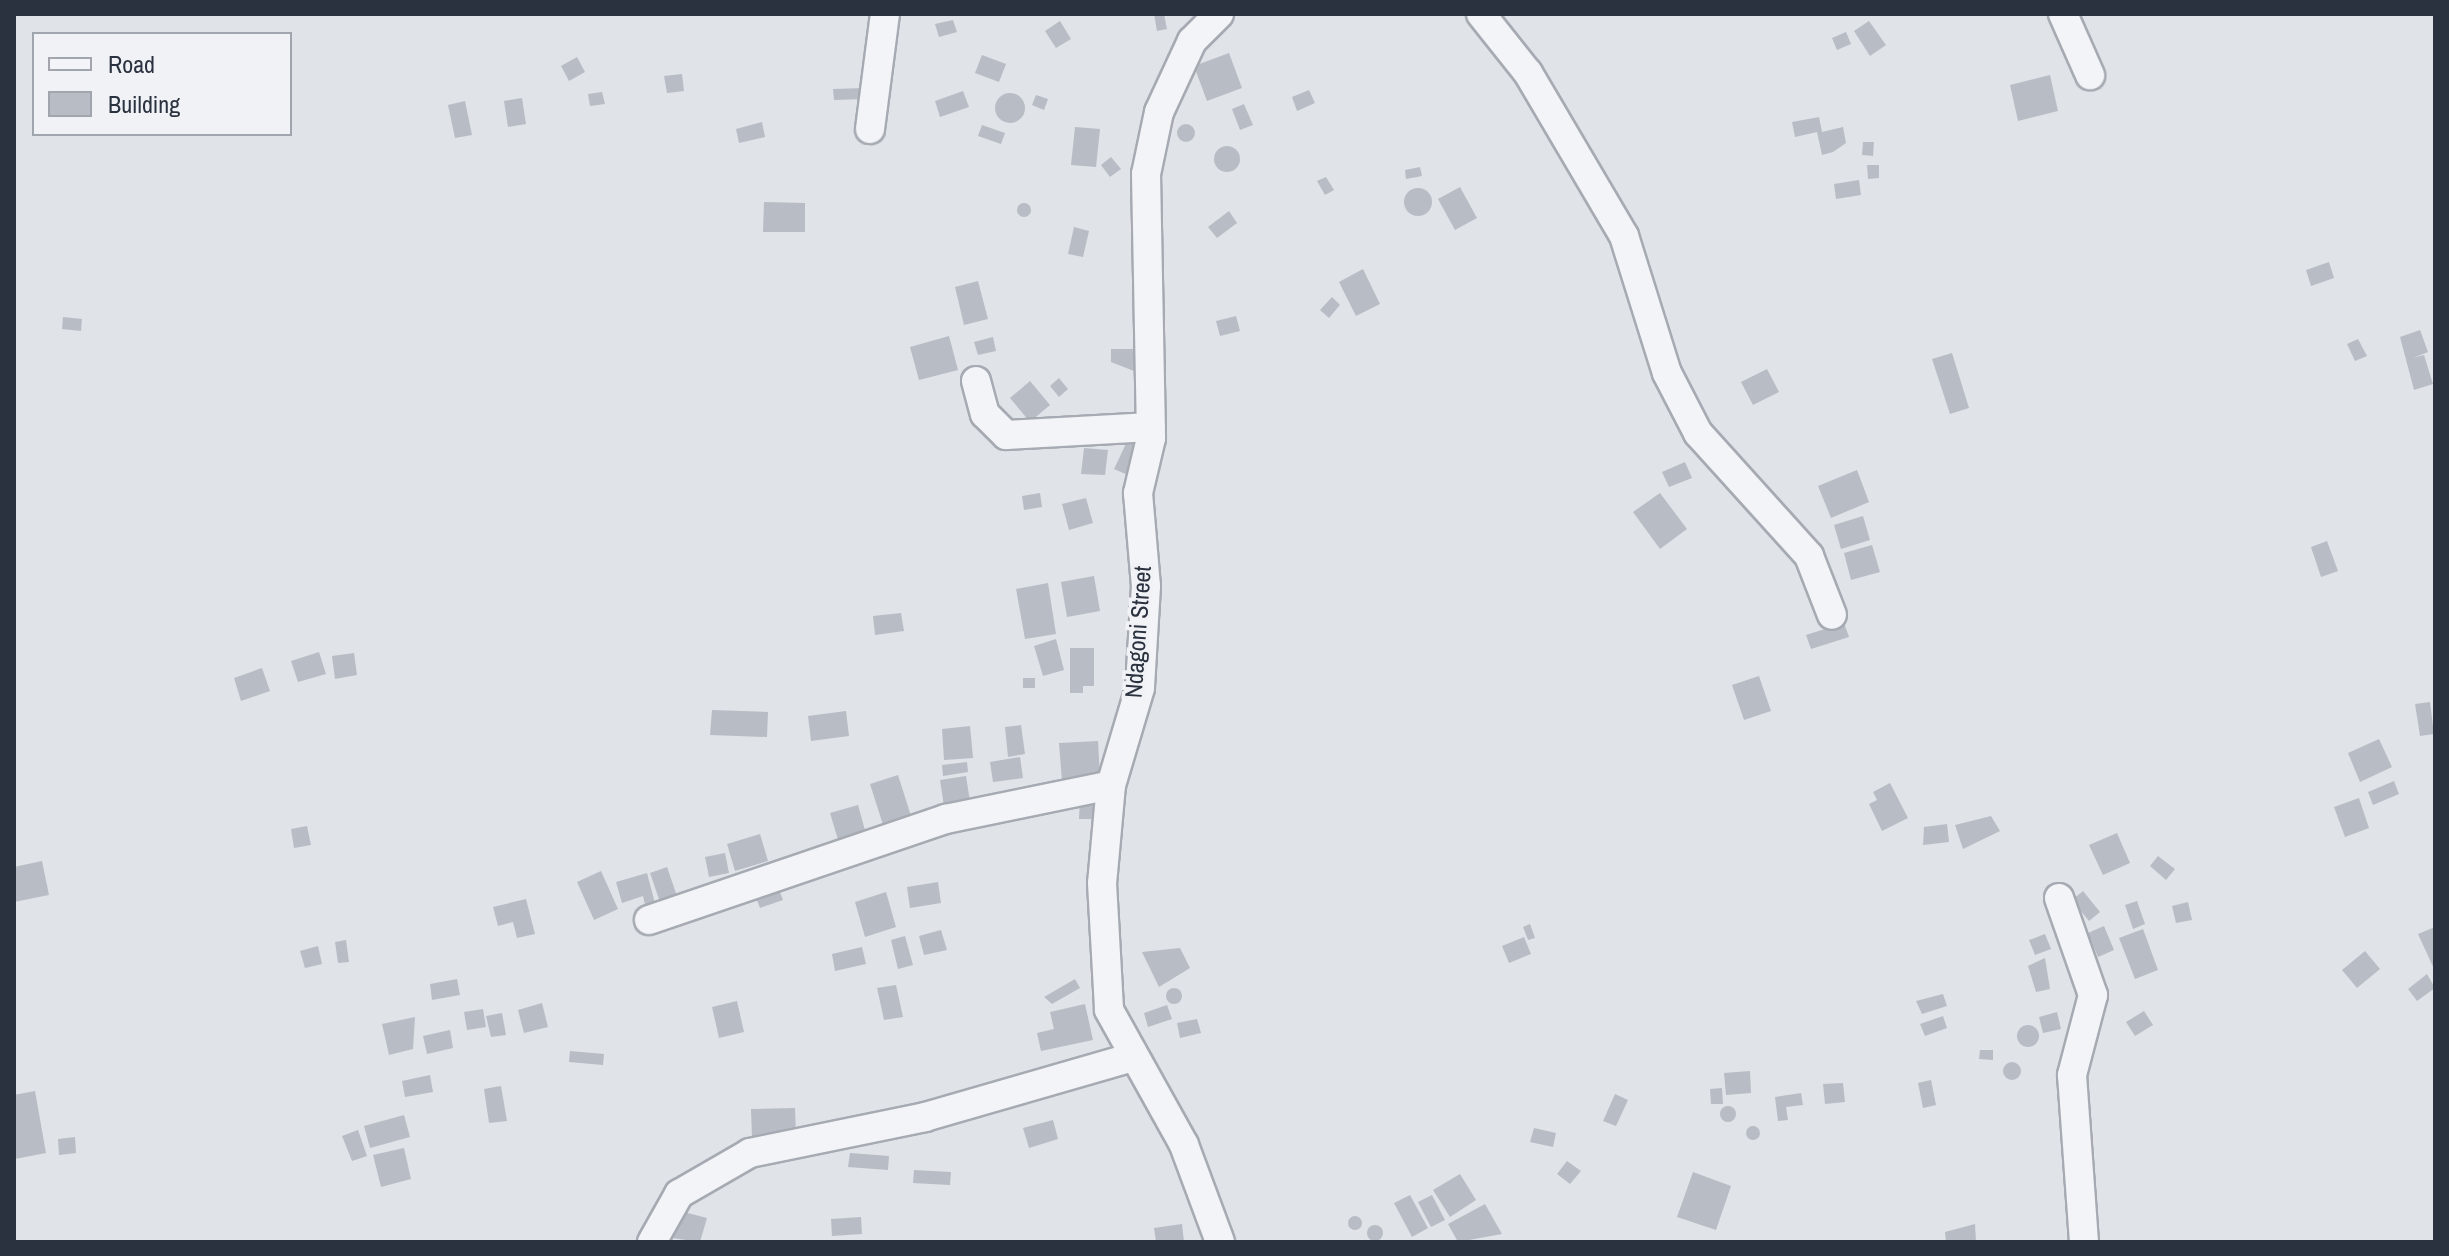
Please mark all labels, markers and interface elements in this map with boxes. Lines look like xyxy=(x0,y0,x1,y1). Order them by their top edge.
legend xyxy=(32,32,292,136)
text: Road xyxy=(108,48,155,80)
text: Building xyxy=(108,88,180,120)
street label: Ndagoni Street xyxy=(1119,565,1157,699)

